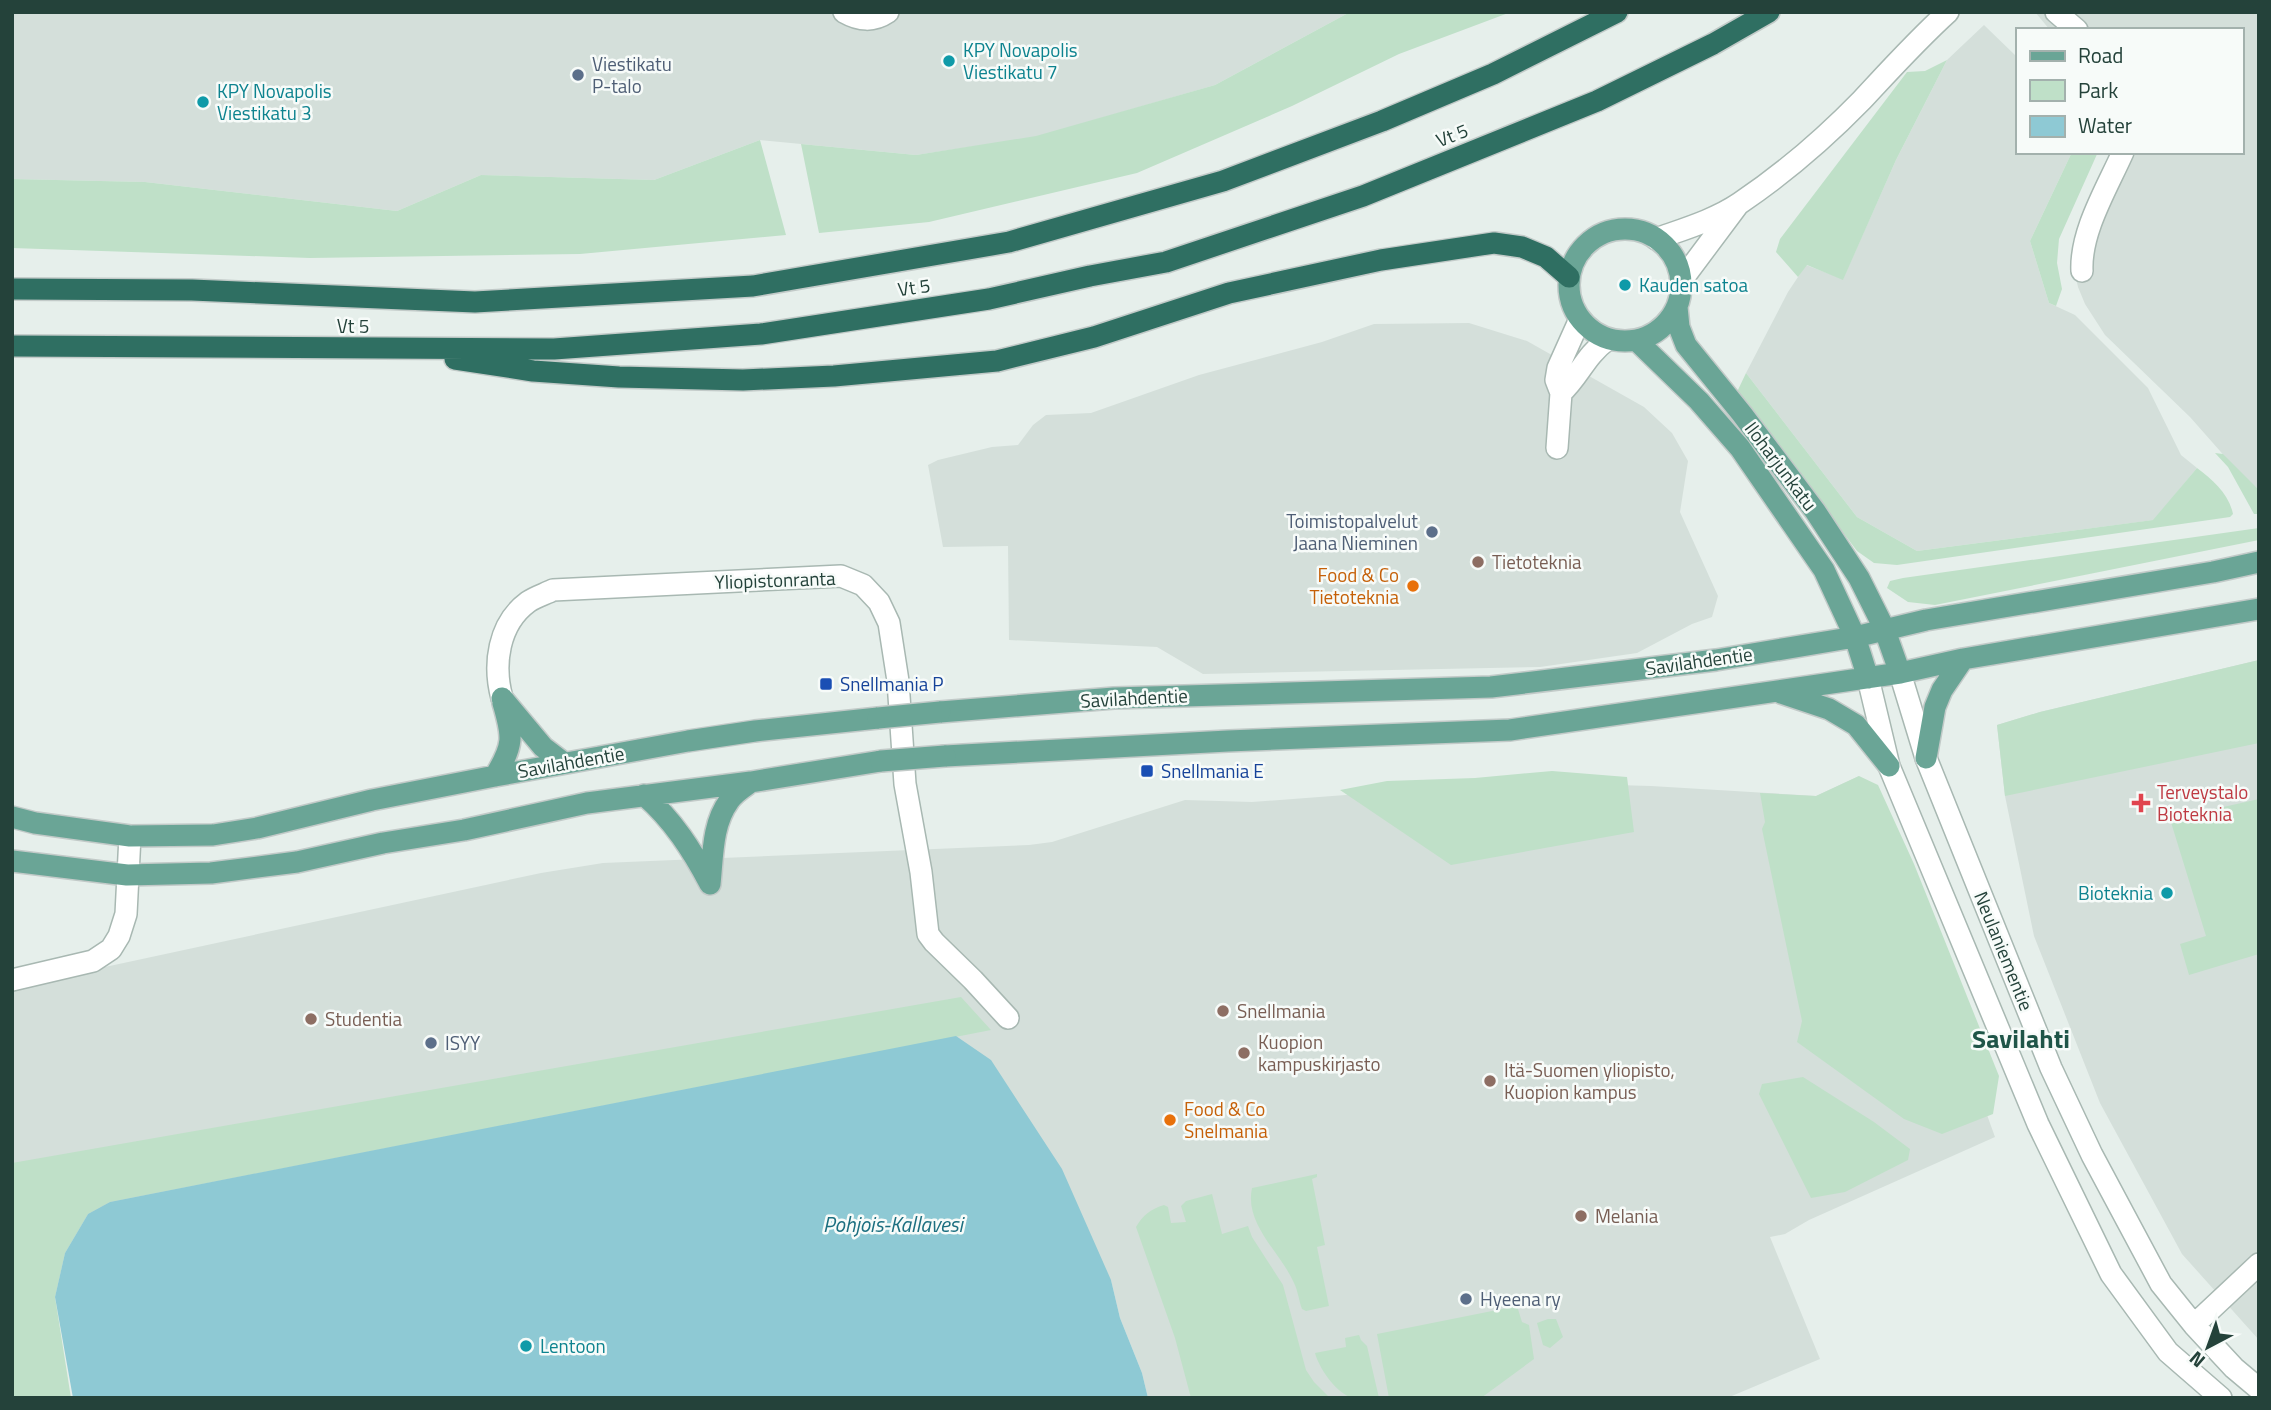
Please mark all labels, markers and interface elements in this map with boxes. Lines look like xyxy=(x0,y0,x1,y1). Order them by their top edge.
legend xyxy=(2016,28,2243,154)
place label: KPY Novapolis Viestikatu 7 xyxy=(963,35,1078,86)
text: Road xyxy=(2078,39,2123,71)
place label: Viestikatu P-talo xyxy=(592,49,672,100)
marker: KPY Novapolis Viestikatu 7 xyxy=(941,53,957,69)
marker: Viestikatu P-talo xyxy=(570,67,586,83)
text: Park xyxy=(2078,74,2118,106)
place label: KPY Novapolis Viestikatu 3 xyxy=(217,76,332,127)
marker: KPY Novapolis Viestikatu 3 xyxy=(195,94,211,110)
text: Water xyxy=(2078,109,2132,141)
street label: Vt 5 xyxy=(1431,115,1472,154)
street label: Vt 5 xyxy=(896,270,932,303)
place label: Kauden satoa xyxy=(1639,270,1749,299)
marker: Kauden satoa xyxy=(1617,277,1633,293)
street label: Vt 5 xyxy=(337,311,369,340)
street label: Iloharjunkatu xyxy=(1738,415,1825,516)
place label: Toimistopalvelut Jaana Nieminen xyxy=(1286,506,1418,557)
marker: Toimistopalvelut Jaana Nieminen xyxy=(1424,524,1440,540)
place label: Tietoteknia xyxy=(1492,547,1582,576)
marker: Tietoteknia xyxy=(1470,554,1486,570)
place label: Food & Co Tietoteknia xyxy=(1309,560,1399,611)
street label: Yliopistonranta xyxy=(714,563,836,596)
marker: Food & Co Tietoteknia xyxy=(1405,578,1421,594)
street label: Savilahdentie xyxy=(1644,639,1754,682)
place label: Snellmania P xyxy=(840,669,944,698)
marker: Snellmania P xyxy=(818,676,834,692)
street label: Savilahdentie xyxy=(1080,680,1188,715)
street label: Savilahdentie xyxy=(516,738,626,785)
place label: Snellmania E xyxy=(1161,756,1264,785)
marker: Snellmania E xyxy=(1139,763,1155,779)
place label: Terveystalo Bioteknia xyxy=(2157,777,2248,828)
marker: Terveystalo Bioteknia xyxy=(2131,793,2151,813)
place label: Bioteknia xyxy=(2078,878,2153,907)
marker: Bioteknia xyxy=(2159,885,2175,901)
street label: Neulaniementie xyxy=(1967,887,2042,1015)
place label: Snellmania xyxy=(1237,996,1326,1025)
marker: Snellmania xyxy=(1215,1003,1231,1019)
place label: Studentia xyxy=(325,1004,403,1033)
marker: Studentia xyxy=(303,1011,319,1027)
district label: Savilahti xyxy=(1972,1019,2070,1058)
place label: Kuopion kampuskirjasto xyxy=(1258,1027,1380,1078)
place label: ISYY xyxy=(445,1028,481,1057)
marker: ISYY xyxy=(423,1035,439,1051)
marker: Kuopion kampuskirjasto xyxy=(1236,1045,1252,1061)
place label: Itä-Suomen yliopisto, Kuopion kampus xyxy=(1504,1055,1675,1106)
marker: Itä-Suomen yliopisto, Kuopion kampus xyxy=(1482,1073,1498,1089)
place label: Food & Co Snelmania xyxy=(1184,1094,1268,1145)
marker: Food & Co Snelmania xyxy=(1162,1112,1178,1128)
place label: Melania xyxy=(1595,1201,1659,1230)
water label: Pohjois-Kallavesi xyxy=(823,1208,966,1240)
marker: Melania xyxy=(1573,1208,1589,1224)
place label: Hyeena ry xyxy=(1480,1284,1561,1313)
marker: Hyeena ry xyxy=(1458,1291,1474,1307)
north arrow xyxy=(2173,1312,2243,1382)
place label: Lentoon xyxy=(540,1331,606,1360)
marker: Lentoon xyxy=(518,1338,534,1354)
text: N xyxy=(2182,1345,2211,1375)

